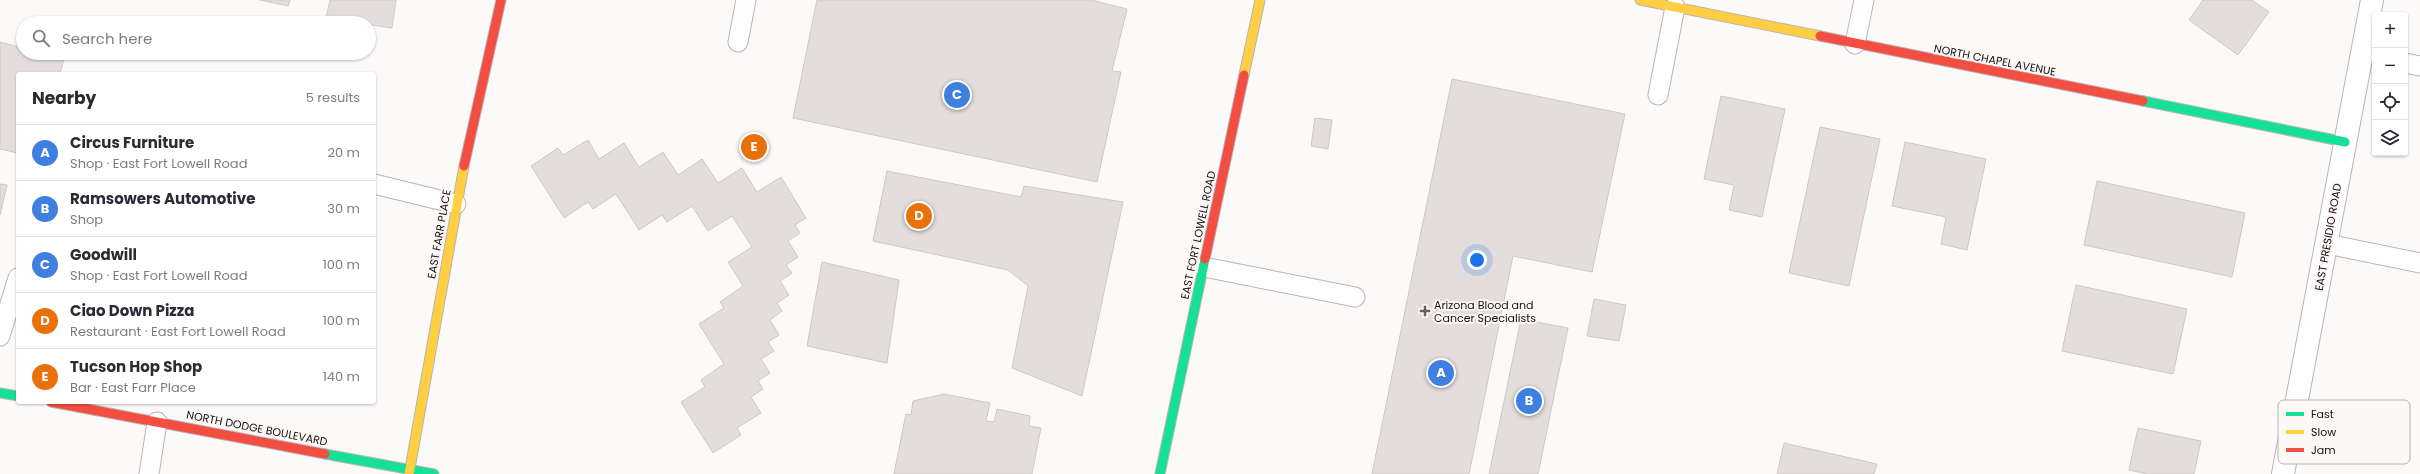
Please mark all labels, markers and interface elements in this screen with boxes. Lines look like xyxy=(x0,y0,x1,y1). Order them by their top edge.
map controls xyxy=(2372,12,2408,156)
button: + xyxy=(2372,12,2408,48)
search box xyxy=(16,16,376,60)
icon: search xyxy=(30,27,52,49)
text: Search here xyxy=(62,28,152,49)
street label: NORTH CHAPEL AVENUE xyxy=(1933,40,2057,80)
button: − xyxy=(2372,48,2408,84)
pin: C xyxy=(944,80,970,110)
button: locate xyxy=(2372,84,2408,120)
text: Nearby xyxy=(32,86,96,110)
text: 5 results xyxy=(306,88,360,107)
button: layers xyxy=(2372,120,2408,156)
text: Circus Furniture xyxy=(70,132,194,153)
pin: E xyxy=(741,132,767,162)
text: A xyxy=(40,143,50,162)
text: 20 m xyxy=(327,143,360,162)
text: Shop · East Fort Lowell Road xyxy=(70,154,247,173)
street label: EAST FORT LOWELL ROAD xyxy=(1177,169,1219,301)
street label: EAST PRESIDIO ROAD xyxy=(2311,182,2345,292)
text: Ramsowers Automotive xyxy=(70,188,255,209)
street label: EAST FARR PLACE xyxy=(423,188,455,280)
text: B xyxy=(41,199,49,218)
text: 30 m xyxy=(327,199,360,218)
pin: D xyxy=(906,201,932,231)
text: Shop xyxy=(70,210,103,229)
text: Goodwill xyxy=(70,244,137,265)
your location xyxy=(1467,250,1487,270)
text: C xyxy=(40,255,50,274)
text: 100 m xyxy=(323,255,360,274)
text: Shop · East Fort Lowell Road xyxy=(70,266,247,285)
place label: Arizona Blood and Cancer Specialists xyxy=(1434,297,1536,326)
text: Ciao Down Pizza xyxy=(70,300,194,321)
marker: Arizona Blood and Cancer Specialists xyxy=(1419,305,1431,317)
text: D xyxy=(40,311,50,330)
text: 100 m xyxy=(323,311,360,330)
text: Restaurant · East Fort Lowell Road xyxy=(70,322,286,341)
text: Tucson Hop Shop xyxy=(70,356,202,377)
pin: A xyxy=(1428,358,1454,388)
text: E xyxy=(41,367,49,386)
text: 140 m xyxy=(323,367,360,386)
text: Bar · East Farr Place xyxy=(70,378,196,397)
pin: B xyxy=(1516,386,1542,416)
legend xyxy=(2278,400,2410,464)
street label: NORTH DODGE BOULEVARD xyxy=(185,406,329,450)
text: Fast xyxy=(2311,406,2334,422)
text: Slow xyxy=(2311,424,2336,440)
text: Jam xyxy=(2311,442,2336,458)

